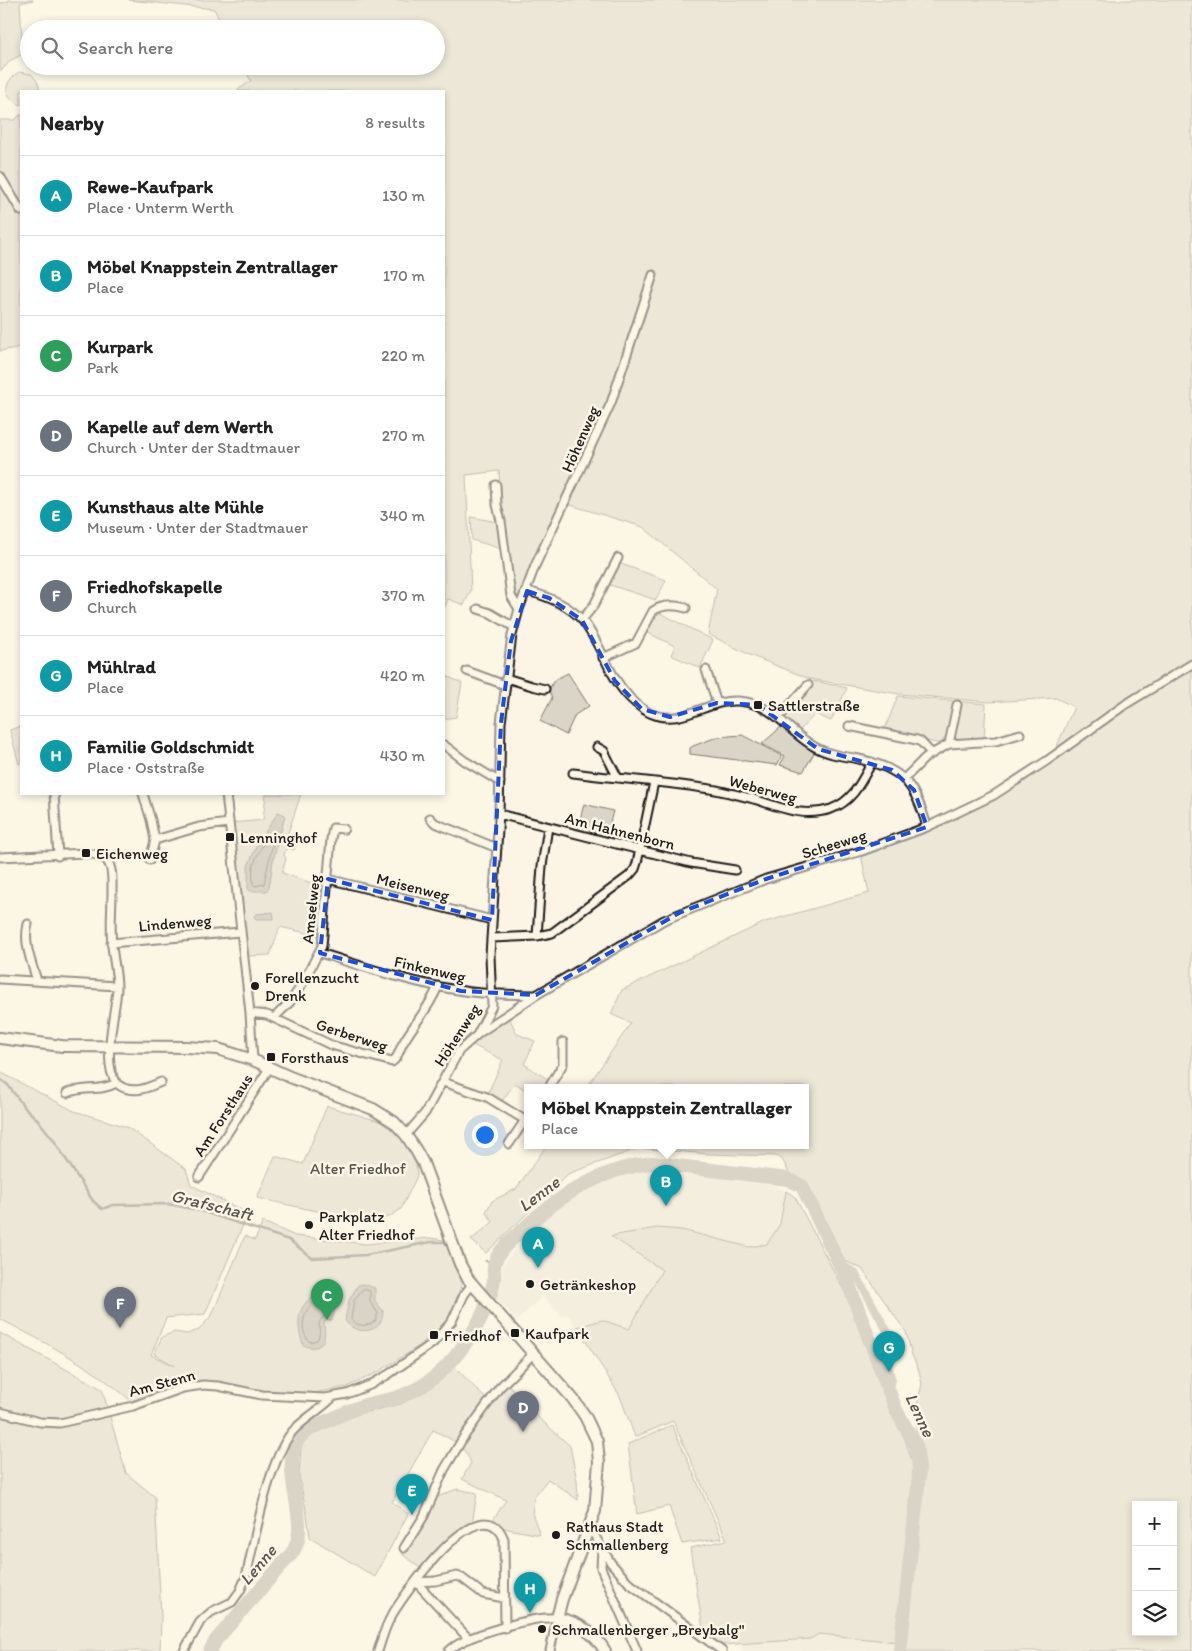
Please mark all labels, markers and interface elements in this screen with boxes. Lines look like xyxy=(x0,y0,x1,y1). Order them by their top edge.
search box xyxy=(20,20,445,75)
icon: search xyxy=(38,34,66,62)
text: Search here xyxy=(78,36,173,59)
text: Nearby xyxy=(40,110,104,135)
text: 8 results xyxy=(365,113,425,132)
text: Rewe-Kaufpark xyxy=(87,175,213,198)
text: A xyxy=(51,186,61,205)
text: 130 m xyxy=(382,186,425,205)
text: Place · Unterm Werth xyxy=(87,198,234,217)
text: Möbel Knappstein Zentrallager xyxy=(87,255,337,278)
text: B xyxy=(51,266,61,285)
text: 170 m xyxy=(383,266,425,285)
text: Place xyxy=(87,278,124,297)
text: Kurpark xyxy=(87,335,153,358)
text: C xyxy=(51,346,61,365)
text: 220 m xyxy=(381,346,425,365)
text: Park xyxy=(87,358,118,377)
street label: Höhenweg xyxy=(557,402,603,475)
text: Kapelle auf dem Werth xyxy=(87,415,273,438)
text: D xyxy=(51,426,61,445)
text: 270 m xyxy=(382,426,425,445)
text: Church · Unter der Stadtmauer xyxy=(87,438,300,457)
text: Kunsthaus alte Mühle xyxy=(87,495,264,518)
text: E xyxy=(52,506,60,525)
text: 340 m xyxy=(380,506,425,525)
text: Museum · Unter der Stadtmauer xyxy=(87,518,308,537)
text: Friedhofskapelle xyxy=(87,575,222,598)
text: F xyxy=(52,586,60,605)
text: 370 m xyxy=(381,586,425,605)
text: Church xyxy=(87,598,137,617)
text: Mühlrad xyxy=(87,655,156,678)
text: G xyxy=(50,666,62,685)
text: 420 m xyxy=(380,666,425,685)
text: Place xyxy=(87,678,124,697)
place label: Sattlerstraße xyxy=(768,696,860,715)
marker: Sattlerstraße xyxy=(752,699,764,711)
text: Familie Goldschmidt xyxy=(87,735,254,758)
text: H xyxy=(50,746,62,765)
text: 430 m xyxy=(380,746,425,765)
text: Place · Oststraße xyxy=(87,758,205,777)
street label: Weberweg xyxy=(727,771,800,807)
street label: Am Hahnenborn xyxy=(563,808,677,854)
street label: Scheeweg xyxy=(799,825,869,863)
place label: Lenninghof xyxy=(240,828,318,847)
marker: Lenninghof xyxy=(224,831,236,843)
place label: Eichenweg xyxy=(96,844,169,863)
marker: Eichenweg xyxy=(80,847,92,859)
street label: Meisenweg xyxy=(375,869,452,905)
street label: Amselweg xyxy=(298,873,324,945)
street label: Lindenweg xyxy=(138,910,213,936)
street label: Finkenweg xyxy=(392,952,469,987)
place label: Forellenzucht Drenk xyxy=(265,968,359,1005)
marker: Forellenzucht Drenk xyxy=(249,980,261,992)
street label: Höhenweg xyxy=(430,1000,485,1070)
street label: Gerberweg xyxy=(314,1015,391,1056)
place label: Forsthaus xyxy=(281,1048,349,1067)
marker: Forsthaus xyxy=(265,1051,277,1063)
street label: Am Forsthaus xyxy=(189,1070,257,1160)
popup xyxy=(524,1084,809,1149)
text: Möbel Knappstein Zentrallager xyxy=(541,1096,792,1119)
text: Place xyxy=(541,1119,578,1138)
your location xyxy=(472,1122,498,1148)
park label: Alter Friedhof xyxy=(310,1159,407,1178)
pin: B xyxy=(650,1165,682,1206)
water label: Lenne xyxy=(514,1171,565,1217)
water label: Grafschaft xyxy=(169,1184,257,1226)
place label: Parkplatz Alter Friedhof xyxy=(319,1207,416,1244)
marker: Parkplatz Alter Friedhof xyxy=(303,1219,315,1231)
pin: A xyxy=(522,1227,554,1268)
place label: Getränkeshop xyxy=(540,1275,636,1294)
marker: Getränkeshop xyxy=(524,1278,536,1290)
pin: C xyxy=(311,1279,343,1320)
pin: F xyxy=(104,1287,136,1328)
place label: Kaufpark xyxy=(525,1324,590,1343)
place label: Friedhof xyxy=(444,1326,502,1345)
marker: Kaufpark xyxy=(509,1327,521,1339)
marker: Friedhof xyxy=(428,1329,440,1341)
pin: G xyxy=(873,1331,905,1372)
street label: Am Stenn xyxy=(127,1365,197,1401)
water label: Lenne xyxy=(900,1390,940,1442)
pin: D xyxy=(507,1391,539,1432)
pin: E xyxy=(396,1474,428,1515)
map controls xyxy=(1132,1501,1177,1636)
button: + xyxy=(1132,1501,1177,1546)
place label: Rathaus Stadt Schmallenberg xyxy=(566,1517,669,1554)
marker: Rathaus Stadt Schmallenberg xyxy=(550,1529,562,1541)
water label: Lenne xyxy=(235,1539,282,1590)
button: − xyxy=(1132,1546,1177,1591)
pin: H xyxy=(514,1572,546,1613)
button: layers xyxy=(1132,1591,1177,1636)
place label: Schmallenberger „Breybalg" xyxy=(552,1620,745,1639)
marker: Schmallenberger „Breybalg" xyxy=(536,1623,548,1635)

